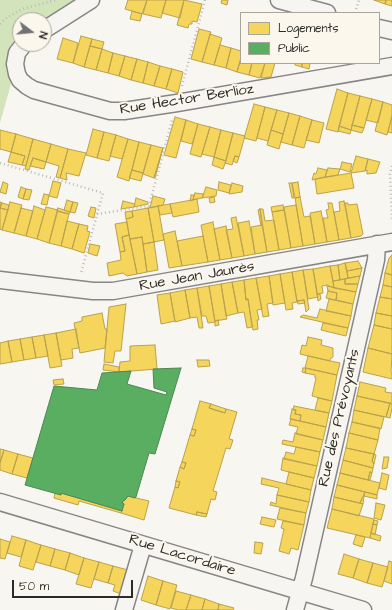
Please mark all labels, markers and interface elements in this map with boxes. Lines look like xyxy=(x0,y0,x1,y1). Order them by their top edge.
north arrow xyxy=(12,12,52,52)
legend xyxy=(240,12,380,64)
text: Logements xyxy=(278,20,338,37)
text: N xyxy=(35,30,51,41)
text: Public xyxy=(278,40,310,57)
street label: Rue Hector Berlioz xyxy=(119,81,255,119)
street label: Rue Jean Jaurès xyxy=(138,258,256,296)
street label: Rue des Prévoyants xyxy=(315,347,365,489)
street label: Rue Lacordaire xyxy=(126,531,238,581)
scale bar xyxy=(14,572,135,598)
text: 50 m xyxy=(19,578,49,595)

